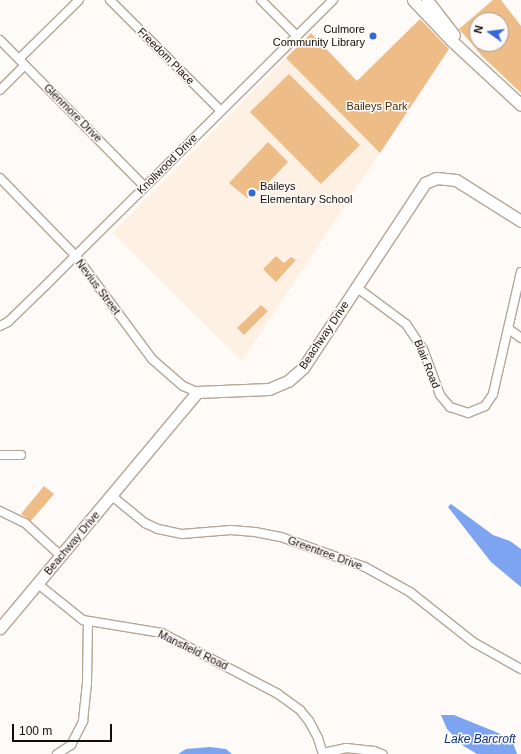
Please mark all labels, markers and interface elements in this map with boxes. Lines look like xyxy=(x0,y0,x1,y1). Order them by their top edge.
north arrow xyxy=(469,12,509,52)
place label: Culmore Community Library xyxy=(273,23,365,49)
text: N xyxy=(472,24,485,35)
street label: Freedom Place xyxy=(135,25,197,87)
marker: Culmore Community Library xyxy=(368,31,378,41)
street label: Glenmore Drive xyxy=(41,81,105,145)
park label: Baileys Park xyxy=(346,99,408,113)
street label: Knollwood Drive xyxy=(134,131,200,197)
place label: Baileys Elementary School xyxy=(260,180,352,206)
marker: Baileys Elementary School xyxy=(247,188,257,198)
street label: Nevius Street xyxy=(73,257,123,317)
street label: Beachway Drive xyxy=(296,298,352,372)
street label: Blair Road xyxy=(411,338,443,390)
street label: Beachway Drive xyxy=(41,508,103,578)
street label: Greentree Drive xyxy=(286,533,364,573)
street label: Mansfield Road xyxy=(156,627,230,673)
scale bar xyxy=(14,716,114,742)
text: 100 m xyxy=(19,724,52,738)
water label: Lake Barcroft xyxy=(444,733,516,747)

